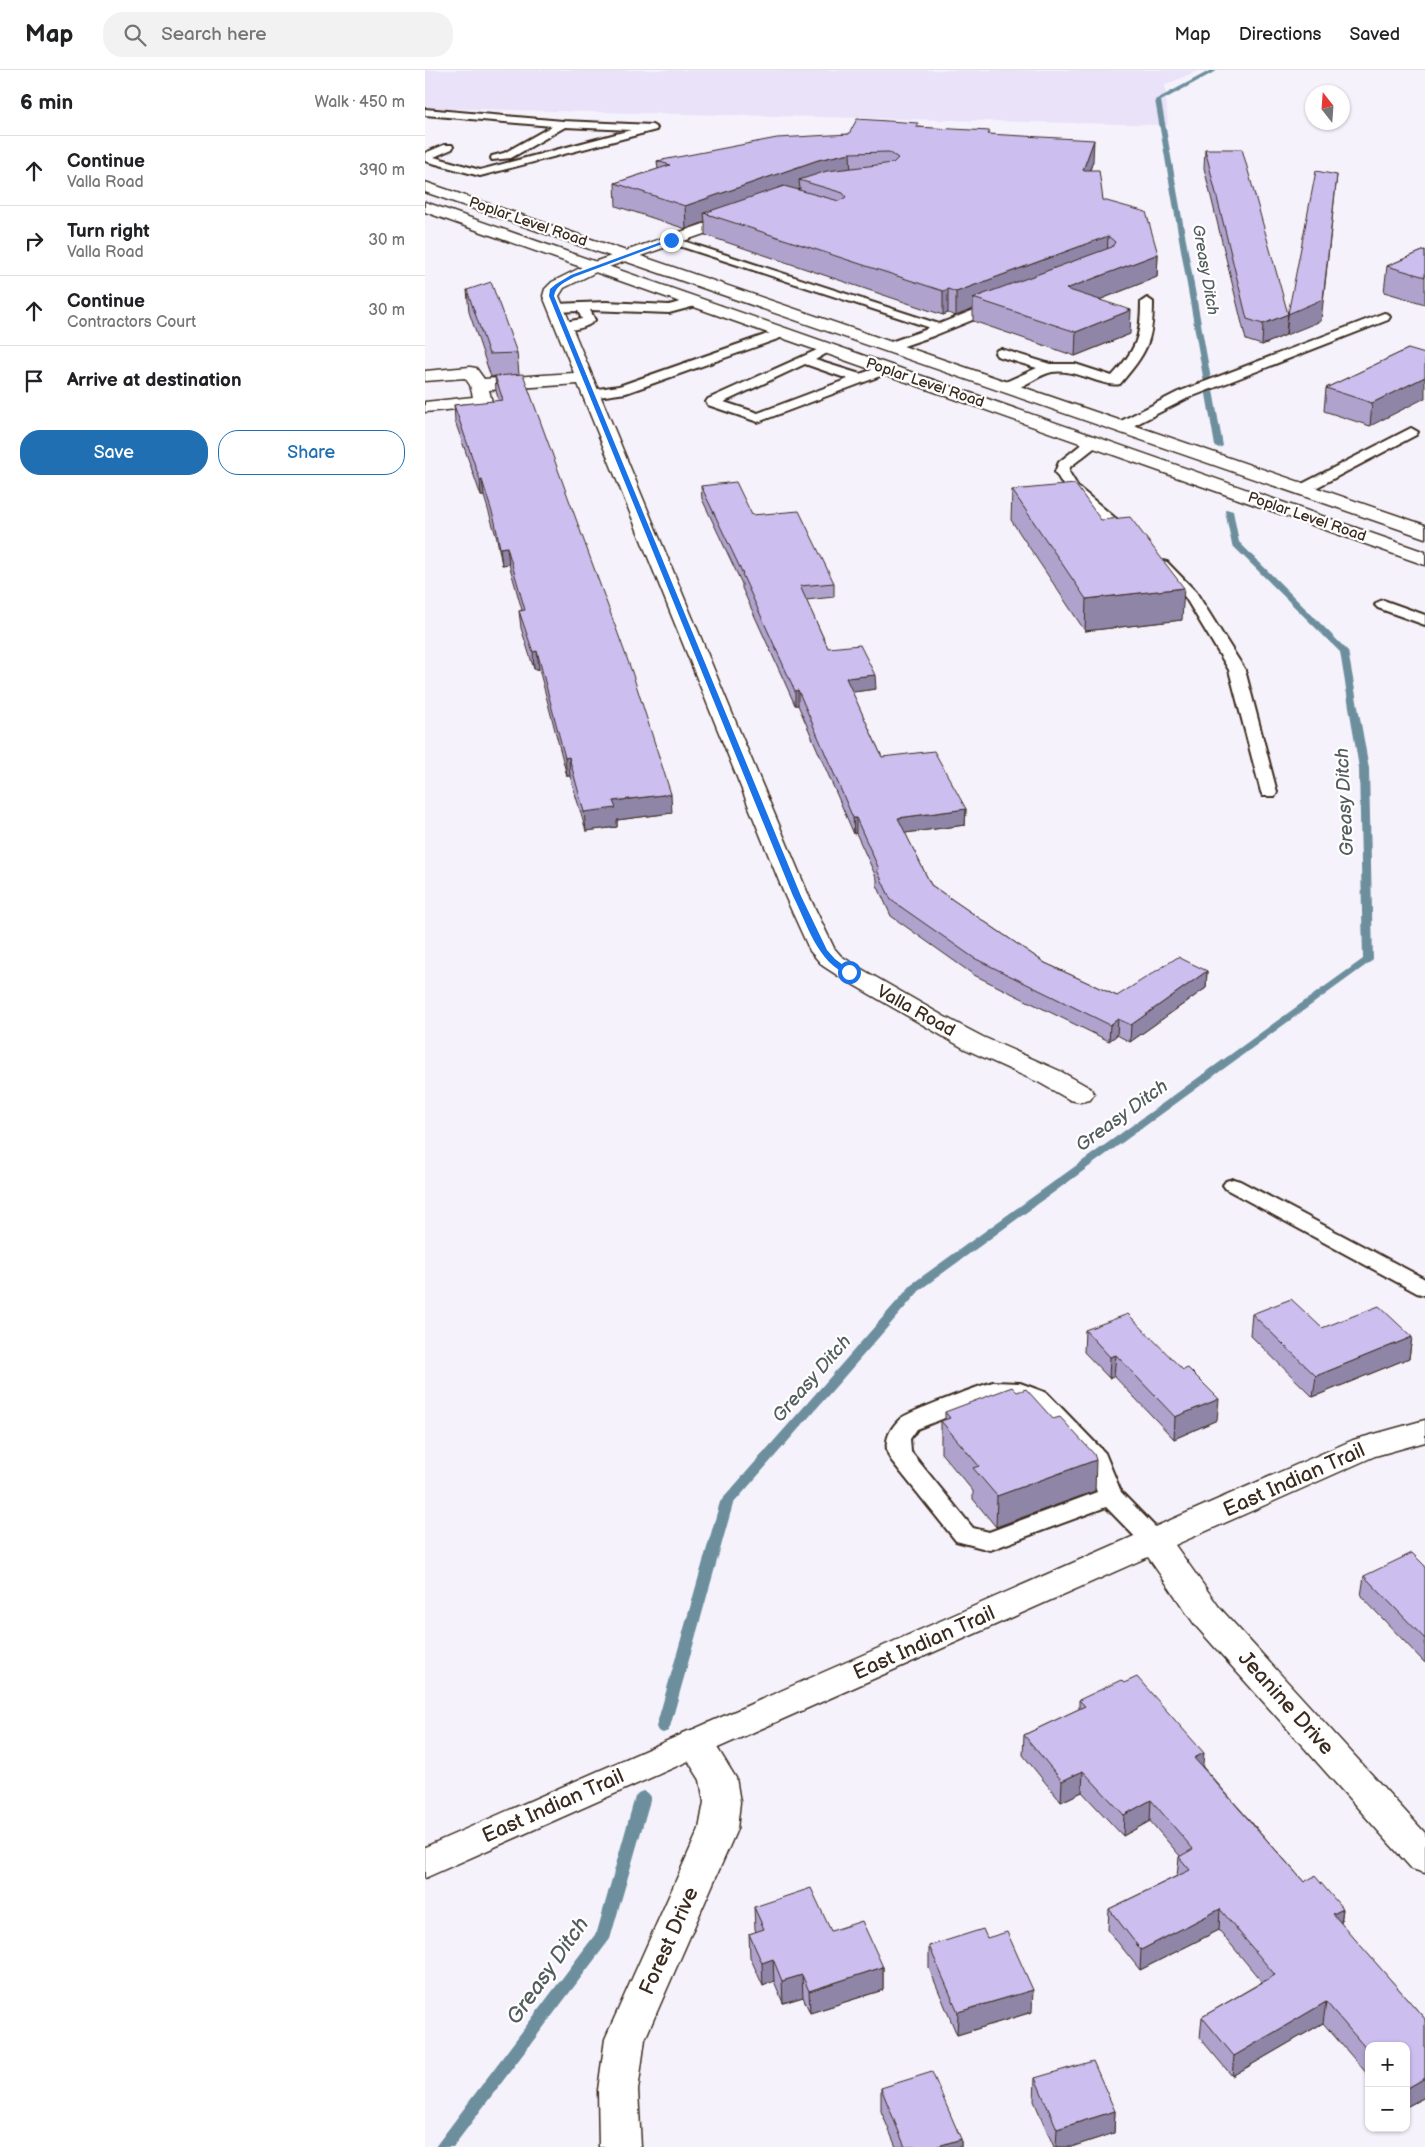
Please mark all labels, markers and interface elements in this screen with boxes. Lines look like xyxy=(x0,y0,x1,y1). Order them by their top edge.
search box xyxy=(103,12,453,57)
text: Map xyxy=(25,20,73,49)
icon: search xyxy=(121,21,149,49)
text: Search here xyxy=(161,23,267,46)
text: Map xyxy=(1175,24,1211,45)
text: Directions xyxy=(1239,24,1321,45)
text: Saved xyxy=(1349,24,1400,45)
north arrow xyxy=(1305,85,1350,130)
text: 6 min xyxy=(20,90,73,115)
text: Walk · 450 m xyxy=(315,93,405,112)
text: Continue xyxy=(67,150,145,173)
icon: ahead xyxy=(20,157,48,185)
text: 390 m xyxy=(359,161,405,180)
text: Valla Road xyxy=(67,173,144,192)
street label: Poplar Level Road xyxy=(466,193,590,251)
text: Turn right xyxy=(67,220,150,243)
water label: Greasy Ditch xyxy=(1188,223,1222,317)
icon: right xyxy=(20,227,48,255)
route end xyxy=(660,229,683,252)
text: 30 m xyxy=(368,231,405,250)
text: Valla Road xyxy=(67,243,144,262)
text: Continue xyxy=(67,290,145,313)
icon: ahead xyxy=(20,297,48,325)
text: 30 m xyxy=(368,301,405,320)
text: Contractors Court xyxy=(67,313,196,332)
street label: Poplar Level Road xyxy=(863,354,987,412)
icon: arrive xyxy=(20,367,48,395)
text: Arrive at destination xyxy=(67,369,242,392)
button: Save xyxy=(20,430,208,475)
button: Share xyxy=(218,430,405,475)
street label: Poplar Level Road xyxy=(1245,488,1369,546)
water label: Greasy Ditch xyxy=(1331,747,1359,857)
route start xyxy=(838,961,861,984)
street label: Valla Road xyxy=(873,981,959,1041)
water label: Greasy Ditch xyxy=(1071,1075,1173,1157)
water label: Greasy Ditch xyxy=(768,1331,856,1427)
street label: East Indian Trail xyxy=(1219,1438,1369,1522)
street label: East Indian Trail xyxy=(849,1601,999,1685)
street label: Jeanine Drive xyxy=(1233,1646,1339,1760)
street label: East Indian Trail xyxy=(478,1764,628,1848)
street label: Forest Drive xyxy=(634,1883,704,1999)
water label: Greasy Ditch xyxy=(501,1912,595,2030)
map controls xyxy=(1365,2042,1410,2132)
button: + xyxy=(1365,2042,1410,2087)
button: − xyxy=(1365,2087,1410,2132)

